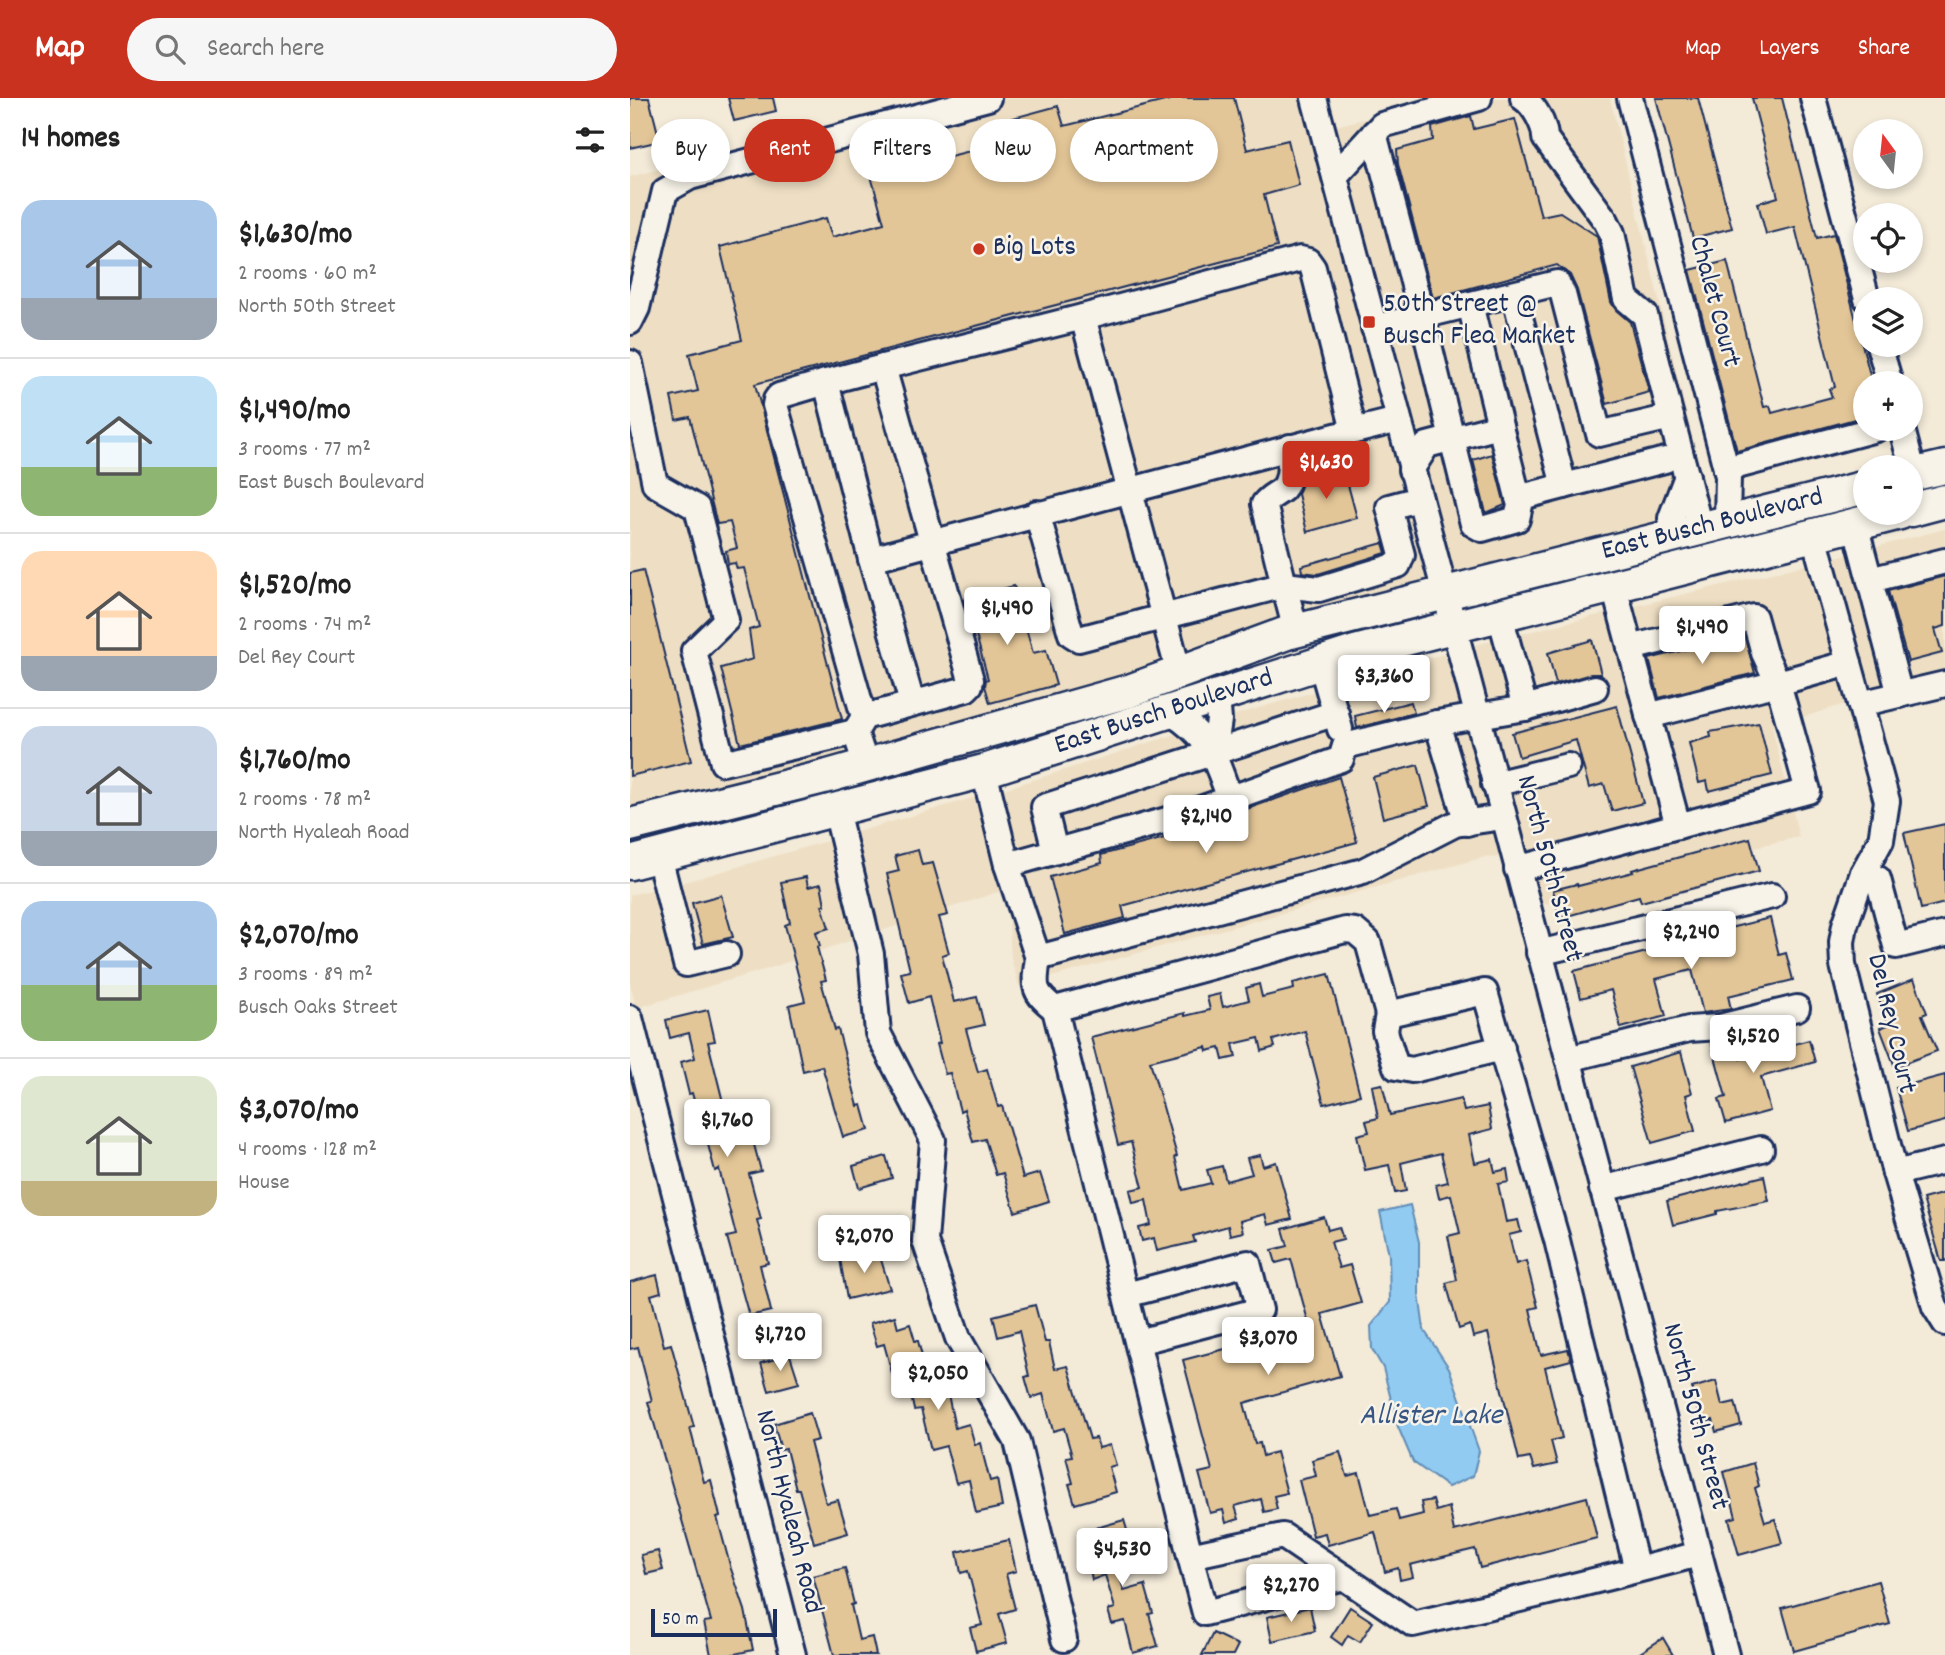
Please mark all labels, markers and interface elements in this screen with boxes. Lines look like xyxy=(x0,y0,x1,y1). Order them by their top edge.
search box xyxy=(127,18,617,81)
text: Map xyxy=(35,26,85,73)
icon: search xyxy=(151,30,189,68)
text: Search here xyxy=(207,31,325,68)
text: Map xyxy=(1685,32,1721,66)
text: Layers xyxy=(1759,32,1820,66)
text: Share xyxy=(1858,32,1910,66)
text: 14 homes xyxy=(21,119,120,162)
chip: Buy xyxy=(651,119,730,182)
chip: Rent xyxy=(744,119,835,182)
chip: Filters xyxy=(849,119,956,182)
chip: New xyxy=(970,119,1056,182)
chip: Apartment xyxy=(1070,119,1218,182)
north arrow xyxy=(1853,119,1923,189)
map controls xyxy=(1853,119,1923,525)
icon: filters xyxy=(571,121,609,159)
button: locate xyxy=(1853,203,1923,273)
text: $1,630/mo xyxy=(238,215,352,258)
icon: home xyxy=(77,228,161,312)
place label: Big Lots xyxy=(993,229,1076,269)
street label: Chalet Court xyxy=(1676,232,1750,372)
marker: Big Lots xyxy=(971,241,987,257)
text: 2 rooms · 60 m² xyxy=(238,258,377,291)
place label: 50th Street @ Busch Flea Market xyxy=(1383,286,1576,358)
button: layers xyxy=(1853,287,1923,357)
text: North 50th Street xyxy=(238,291,396,324)
marker: 50th Street @ Busch Flea Market xyxy=(1361,314,1377,330)
button: + xyxy=(1853,371,1923,441)
text: $1,490/mo xyxy=(238,391,351,434)
icon: home xyxy=(77,404,161,488)
text: 3 rooms · 77 m² xyxy=(238,434,371,467)
pin: $1,630 xyxy=(1269,442,1383,501)
text: $1,630 xyxy=(1298,447,1354,480)
button: − xyxy=(1853,455,1923,525)
text: East Busch Boulevard xyxy=(238,467,425,500)
street label: East Busch Boulevard xyxy=(1598,478,1828,573)
text: $1,520/mo xyxy=(238,566,351,609)
icon: home xyxy=(77,579,161,663)
pin: $1,490 xyxy=(950,588,1064,647)
text: $1,490 xyxy=(980,593,1034,626)
pin: $1,490 xyxy=(1645,606,1759,666)
text: 2 rooms · 74 m² xyxy=(238,609,371,642)
text: $1,490 xyxy=(1675,612,1729,645)
text: Del Rey Court xyxy=(238,642,355,675)
pin: $3,360 xyxy=(1327,656,1441,715)
street label: East Busch Boulevard xyxy=(1050,659,1279,767)
text: $3,360 xyxy=(1354,661,1414,694)
text: $1,760/mo xyxy=(238,741,351,784)
icon: home xyxy=(77,754,161,838)
street label: North 50th Street xyxy=(1504,771,1592,967)
text: 2 rooms · 78 m² xyxy=(238,784,371,817)
pin: $2,140 xyxy=(1149,796,1263,855)
text: $2,140 xyxy=(1179,801,1233,834)
text: North Hyaleah Road xyxy=(238,817,410,850)
pin: $2,240 xyxy=(1634,912,1748,971)
text: $2,070/mo xyxy=(238,916,359,959)
text: $2,240 xyxy=(1662,917,1720,950)
icon: home xyxy=(77,929,161,1013)
street label: Del Rey Court xyxy=(1854,950,1926,1098)
text: 3 rooms · 89 m² xyxy=(238,959,373,992)
text: Busch Oaks Street xyxy=(238,992,398,1025)
pin: $1,520 xyxy=(1696,1016,1810,1075)
text: $1,520 xyxy=(1726,1021,1780,1054)
text: $3,070/mo xyxy=(238,1091,359,1134)
pin: $1,760 xyxy=(670,1100,784,1159)
icon: home xyxy=(77,1104,161,1188)
text: $1,760 xyxy=(700,1105,754,1138)
text: 4 rooms · 128 m² xyxy=(238,1134,377,1167)
text: House xyxy=(238,1167,290,1200)
pin: $2,070 xyxy=(807,1216,921,1275)
text: $2,070 xyxy=(834,1221,894,1254)
pin: $1,720 xyxy=(723,1314,837,1373)
pin: $3,070 xyxy=(1211,1318,1325,1377)
text: $1,720 xyxy=(754,1319,806,1352)
street label: North 50th Street xyxy=(1650,1319,1738,1515)
text: $3,070 xyxy=(1238,1323,1298,1356)
pin: $2,050 xyxy=(881,1352,995,1412)
text: $2,050 xyxy=(907,1358,969,1391)
water label: Allister Lake xyxy=(1360,1396,1504,1439)
street label: North Hyaleah Road xyxy=(742,1406,832,1618)
pin: $4,530 xyxy=(1065,1528,1179,1588)
text: $4,530 xyxy=(1093,1534,1151,1567)
pin: $2,270 xyxy=(1234,1564,1348,1624)
text: $2,270 xyxy=(1262,1570,1320,1603)
scale bar xyxy=(651,1606,777,1638)
text: 50 m xyxy=(662,1607,699,1634)

